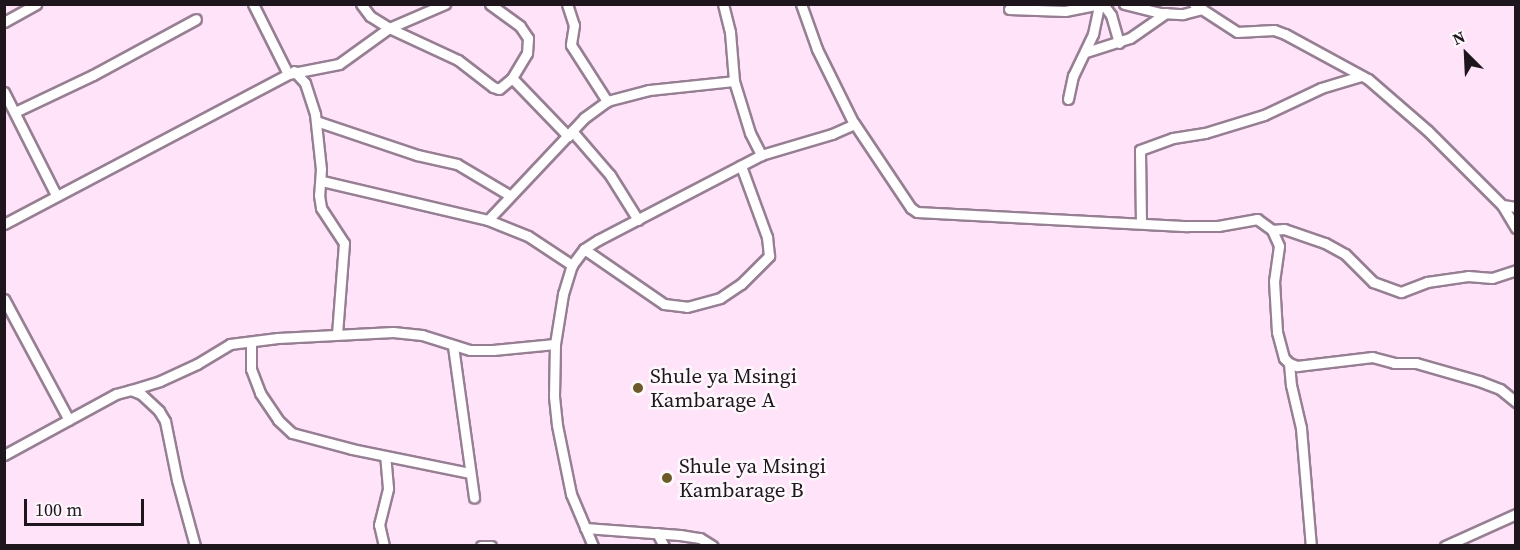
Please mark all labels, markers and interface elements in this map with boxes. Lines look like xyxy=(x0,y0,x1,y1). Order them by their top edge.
north arrow xyxy=(1436,24,1496,84)
text: N xyxy=(1449,25,1468,50)
place label: Shule ya Msingi Kambarage A xyxy=(650,363,797,413)
marker: Shule ya Msingi Kambarage A xyxy=(631,381,645,395)
place label: Shule ya Msingi Kambarage B xyxy=(679,453,826,503)
marker: Shule ya Msingi Kambarage B xyxy=(660,471,674,485)
scale bar xyxy=(27,487,147,525)
text: 100 m xyxy=(35,497,82,522)

